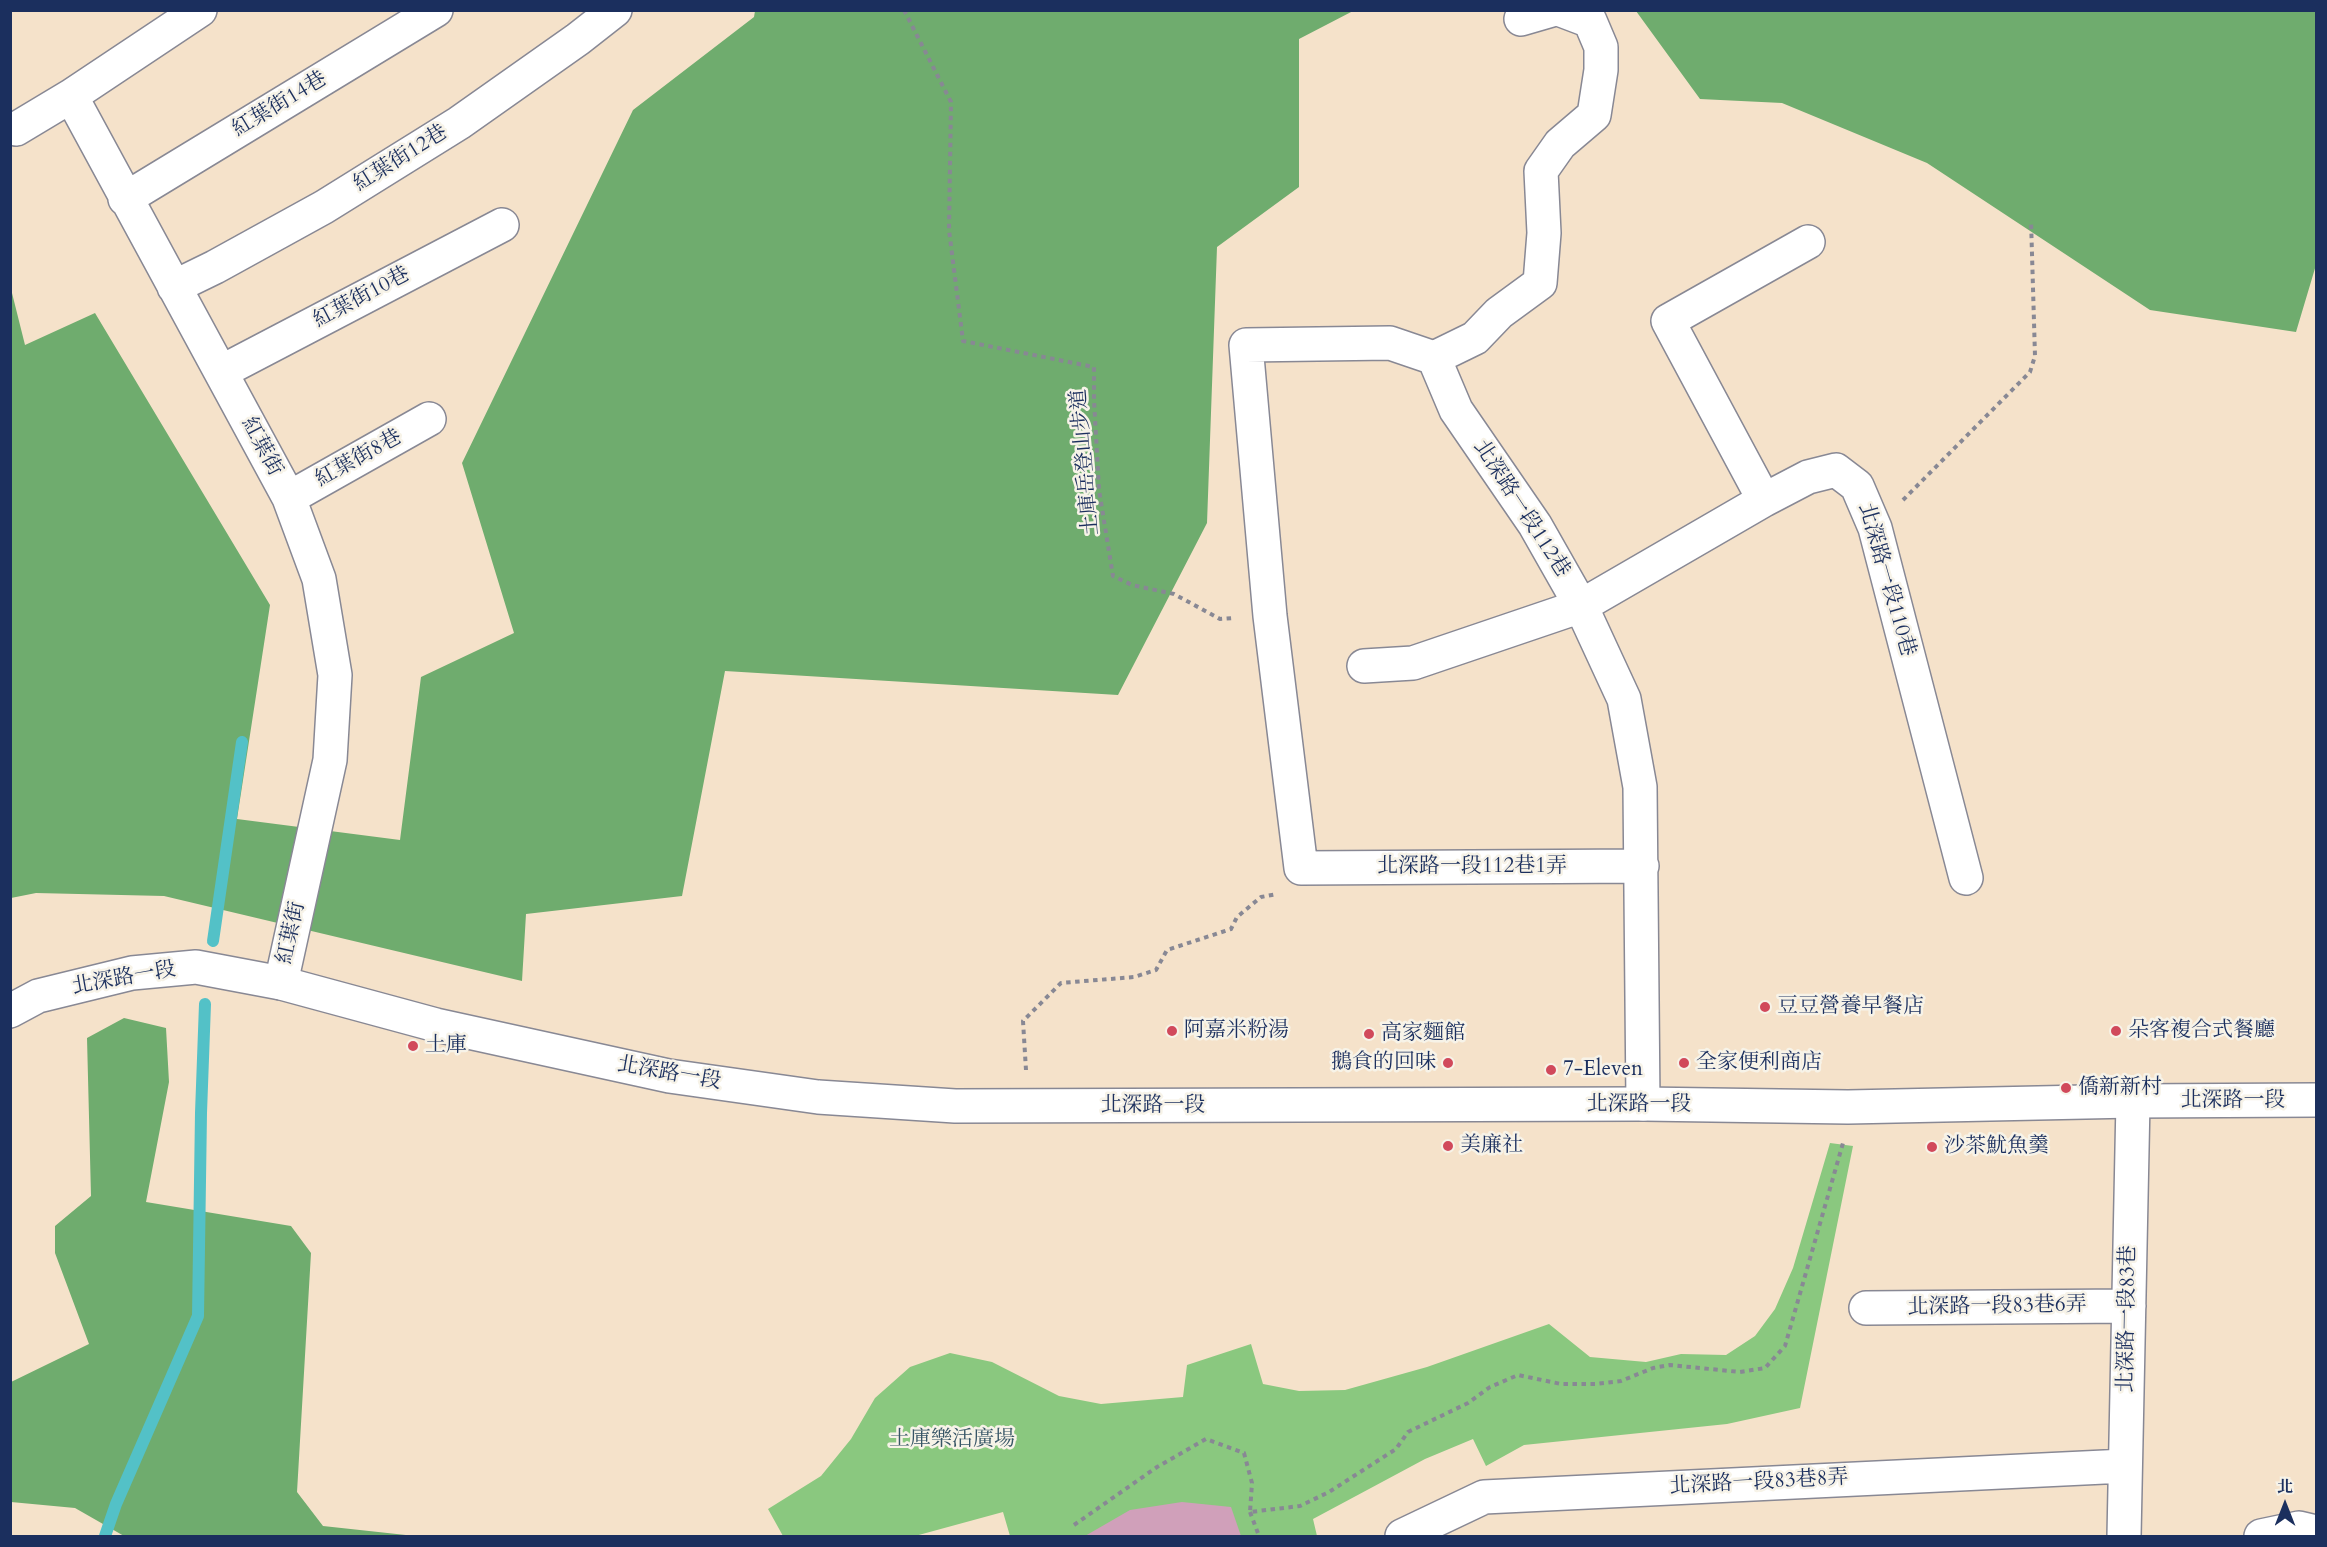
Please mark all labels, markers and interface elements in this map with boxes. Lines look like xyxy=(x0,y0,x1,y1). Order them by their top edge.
street label: 紅葉街14巷 xyxy=(228,67,332,143)
street label: 紅葉街12巷 xyxy=(350,120,452,198)
street label: 紅葉街10巷 xyxy=(310,262,414,334)
street label: 土庫岳登山步道 xyxy=(1067,388,1105,536)
street label: 紅葉街 xyxy=(235,413,287,481)
street label: 紅葉街8巷 xyxy=(311,425,407,493)
street label: 北深路一段112巷 xyxy=(1467,436,1575,582)
street label: 北深路一段110巷 xyxy=(1852,500,1920,660)
street label: 北深路一段112巷1弄 xyxy=(1377,854,1567,880)
street label: 紅葉街 xyxy=(273,899,311,967)
street label: 北深路一段 xyxy=(70,957,178,1001)
place label: 豆豆營養早餐店 xyxy=(1777,994,1924,1020)
marker: 豆豆營養早餐店 xyxy=(1758,1000,1772,1014)
place label: 阿嘉米粉湯 xyxy=(1184,1018,1289,1044)
place label: 朵客複合式餐廳 xyxy=(2128,1018,2275,1044)
place label: 高家麵館 xyxy=(1381,1021,1465,1047)
marker: 阿嘉米粉湯 xyxy=(1165,1024,1179,1038)
marker: 朵客複合式餐廳 xyxy=(2109,1024,2123,1038)
marker: 高家麵館 xyxy=(1362,1027,1376,1041)
place label: 土庫 xyxy=(425,1033,467,1059)
marker: 土庫 xyxy=(406,1039,420,1053)
place label: 鵝食的回味 xyxy=(1331,1050,1436,1076)
place label: 全家便利商店 xyxy=(1696,1050,1822,1076)
street label: 北深路一段 xyxy=(615,1052,723,1096)
marker: 鵝食的回味 xyxy=(1441,1056,1455,1070)
marker: 全家便利商店 xyxy=(1677,1056,1691,1070)
place label: 7-Eleven xyxy=(1563,1057,1643,1083)
marker: 7-Eleven xyxy=(1544,1063,1558,1077)
place label: 僑新新村 xyxy=(2078,1075,2162,1101)
marker: 僑新新村 xyxy=(2059,1081,2073,1095)
street label: 北深路一段 xyxy=(2181,1088,2285,1114)
street label: 北深路一段 xyxy=(1587,1092,1691,1118)
street label: 北深路一段 xyxy=(1101,1093,1205,1119)
place label: 美廉社 xyxy=(1460,1133,1523,1159)
place label: 沙茶魷魚羹 xyxy=(1944,1134,2049,1160)
marker: 美廉社 xyxy=(1441,1139,1455,1153)
marker: 沙茶魷魚羹 xyxy=(1925,1140,1939,1154)
street label: 北深路一段83巷 xyxy=(2114,1245,2142,1393)
street label: 北深路一段83巷6弄 xyxy=(1907,1293,2087,1321)
park label: 土庫樂活廣場 xyxy=(889,1427,1015,1453)
street label: 北深路一段83巷8弄 xyxy=(1669,1466,1849,1500)
north arrow xyxy=(2255,1475,2315,1535)
text: 北 xyxy=(2277,1476,2293,1498)

